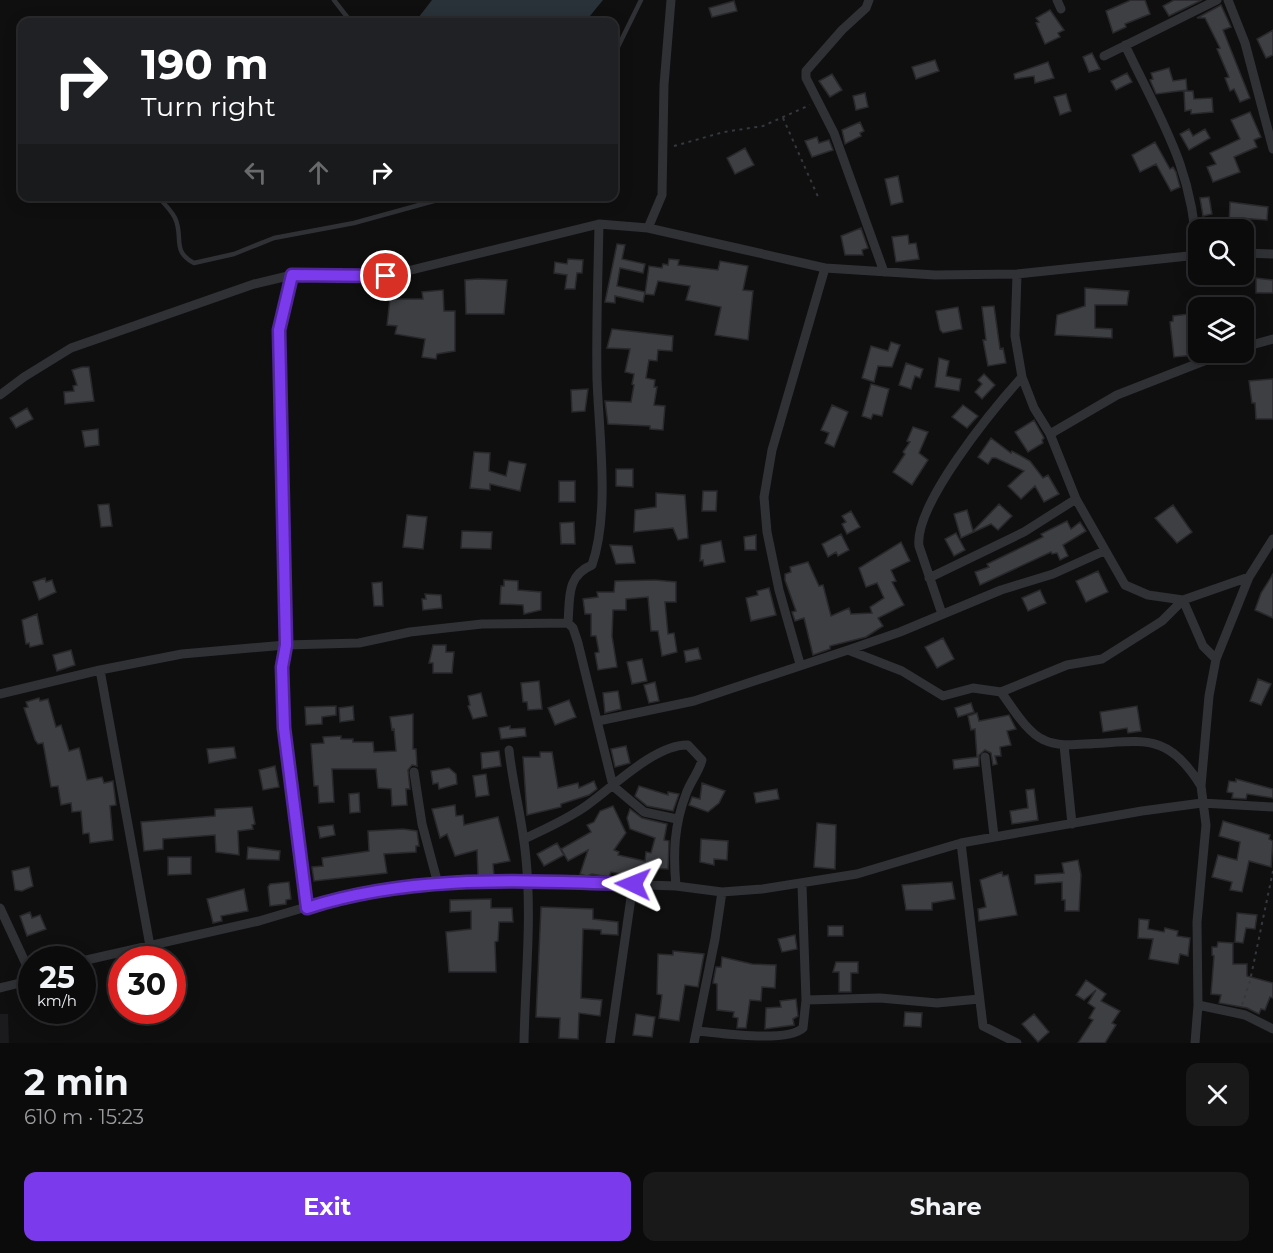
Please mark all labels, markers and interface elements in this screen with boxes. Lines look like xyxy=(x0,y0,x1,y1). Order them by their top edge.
text: 190 m xyxy=(141,38,269,90)
icon: right xyxy=(42,42,120,120)
text: Turn right xyxy=(141,90,276,123)
icon: left xyxy=(239,156,272,189)
icon: ahead xyxy=(302,156,335,189)
icon: right xyxy=(365,156,398,189)
map controls xyxy=(1188,219,1254,363)
button: search xyxy=(1188,219,1254,285)
pin xyxy=(360,250,411,301)
icon: arrive xyxy=(369,259,402,292)
button: layers xyxy=(1188,297,1254,363)
position arrow xyxy=(601,852,665,916)
speed limit sign: 30 xyxy=(108,946,186,1024)
text: 25 xyxy=(39,959,75,996)
text: km/h xyxy=(37,991,77,1010)
text: 2 min xyxy=(24,1060,129,1104)
button: close xyxy=(1186,1063,1249,1126)
text: 610 m · 15:23 xyxy=(24,1105,144,1129)
button: Exit xyxy=(24,1172,631,1241)
button: Share xyxy=(643,1172,1249,1241)

